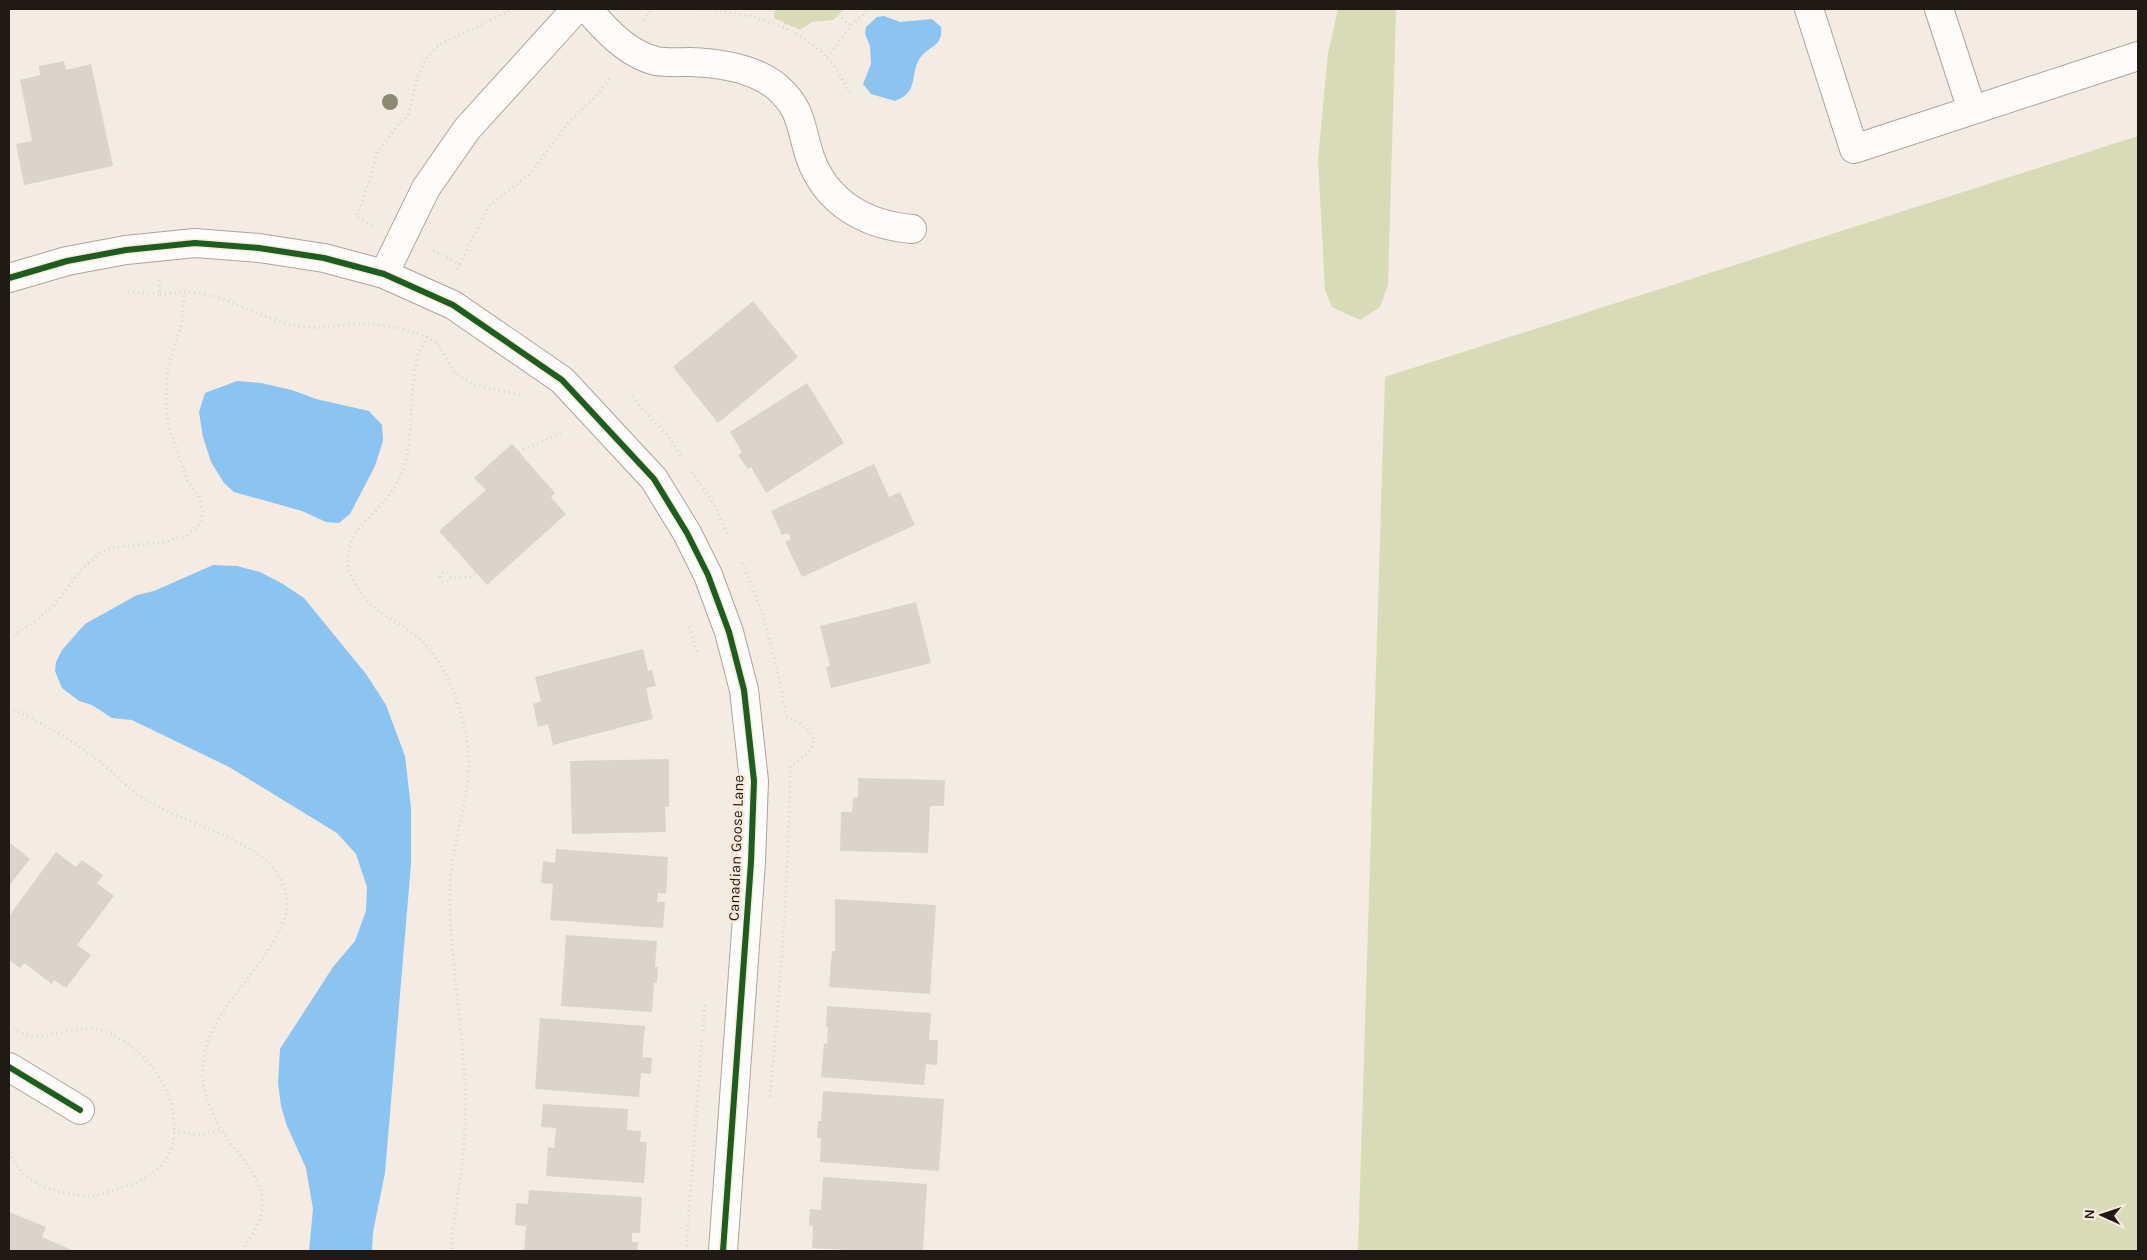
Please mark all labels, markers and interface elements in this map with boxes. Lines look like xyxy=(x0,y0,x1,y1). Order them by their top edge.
street label: Canadian Goose Lane xyxy=(724,775,748,921)
north arrow xyxy=(2077,1190,2127,1240)
text: N xyxy=(2081,1209,2098,1220)

